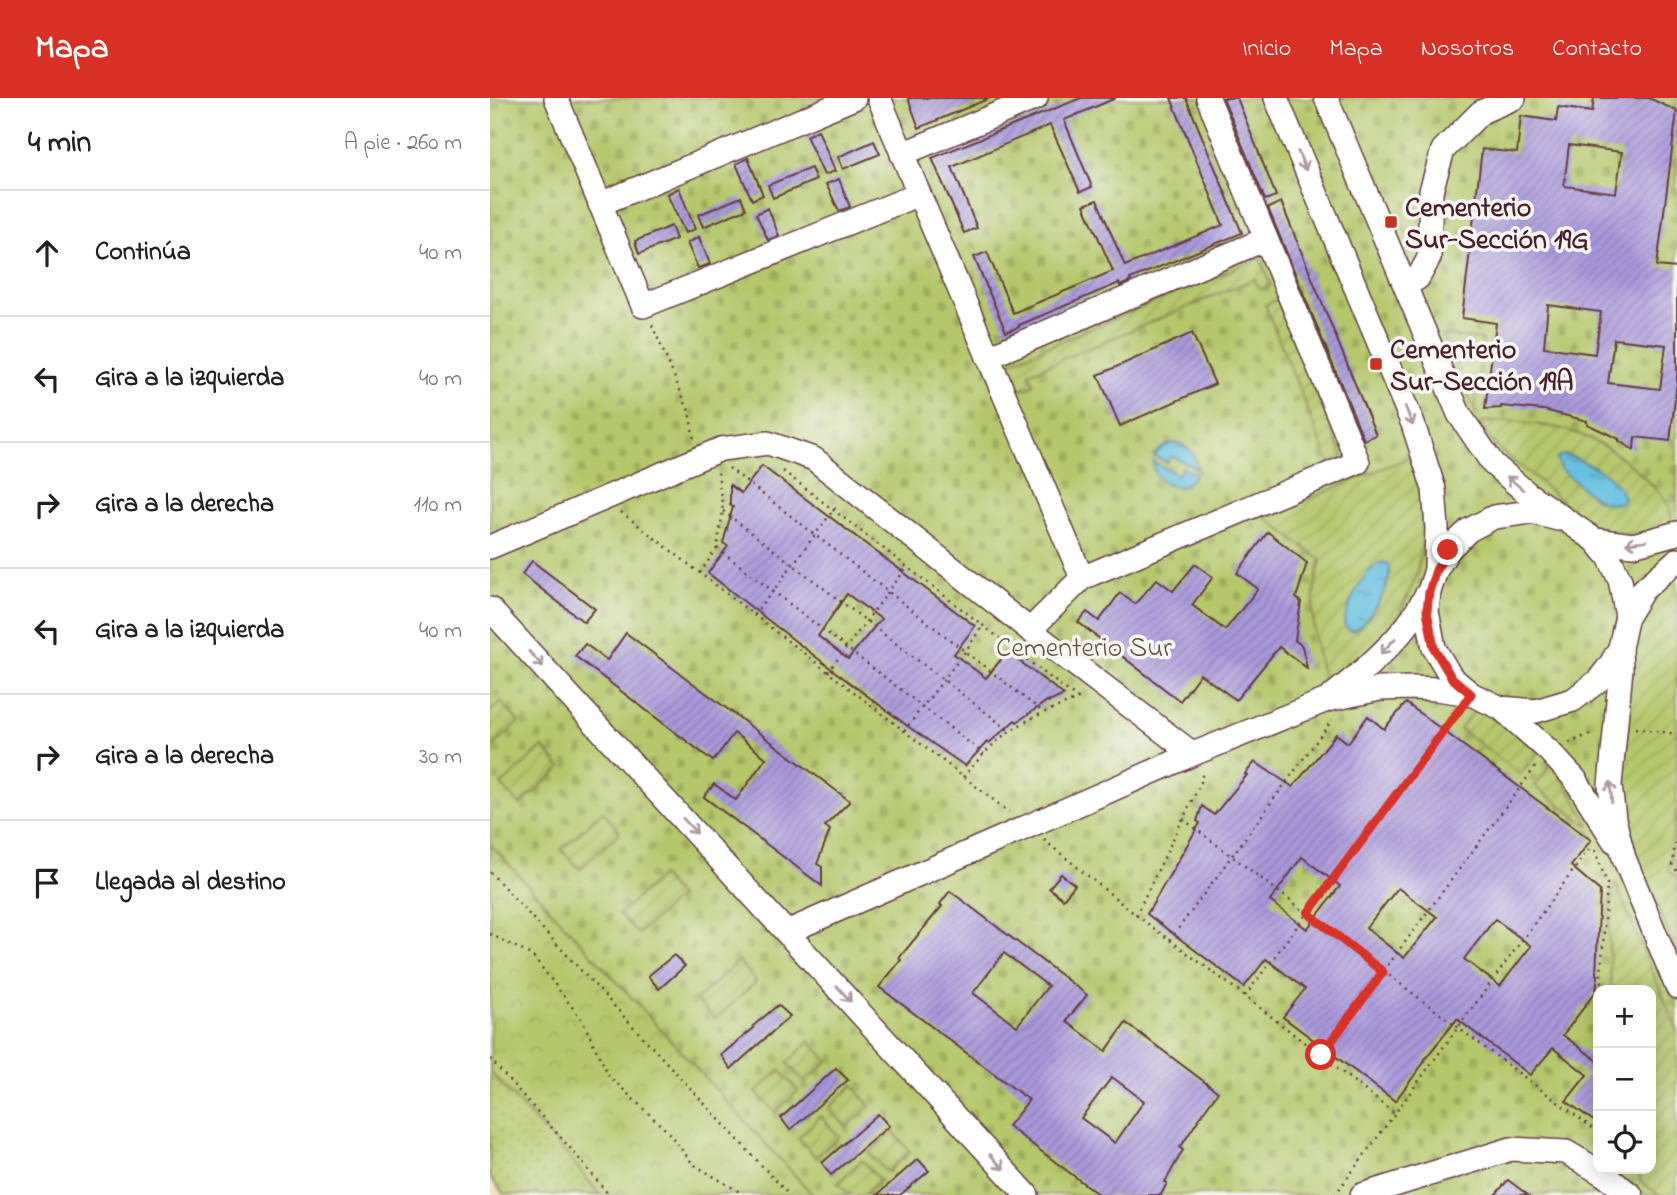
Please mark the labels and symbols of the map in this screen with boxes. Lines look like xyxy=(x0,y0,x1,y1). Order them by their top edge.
one-way arrow xyxy=(1297,150,1310,171)
place label: Cementerio Sur-Sección 19G xyxy=(1405,189,1589,262)
marker: Cementerio Sur-Sección 19G xyxy=(1383,214,1399,230)
place label: Cementerio Sur-Sección 19A xyxy=(1390,331,1573,404)
marker: Cementerio Sur-Sección 19A xyxy=(1368,356,1384,372)
one-way arrow xyxy=(1403,405,1416,426)
one-way arrow xyxy=(1506,475,1524,491)
route end xyxy=(1432,534,1463,565)
one-way arrow xyxy=(1625,536,1648,549)
park label: Cementerio Sur xyxy=(996,629,1172,670)
one-way arrow xyxy=(1380,638,1397,655)
one-way arrow xyxy=(528,650,545,667)
one-way arrow xyxy=(1604,781,1617,804)
one-way arrow xyxy=(682,817,699,834)
one-way arrow xyxy=(836,985,852,1003)
route start xyxy=(1305,1039,1336,1070)
one-way arrow xyxy=(989,1153,1006,1170)

